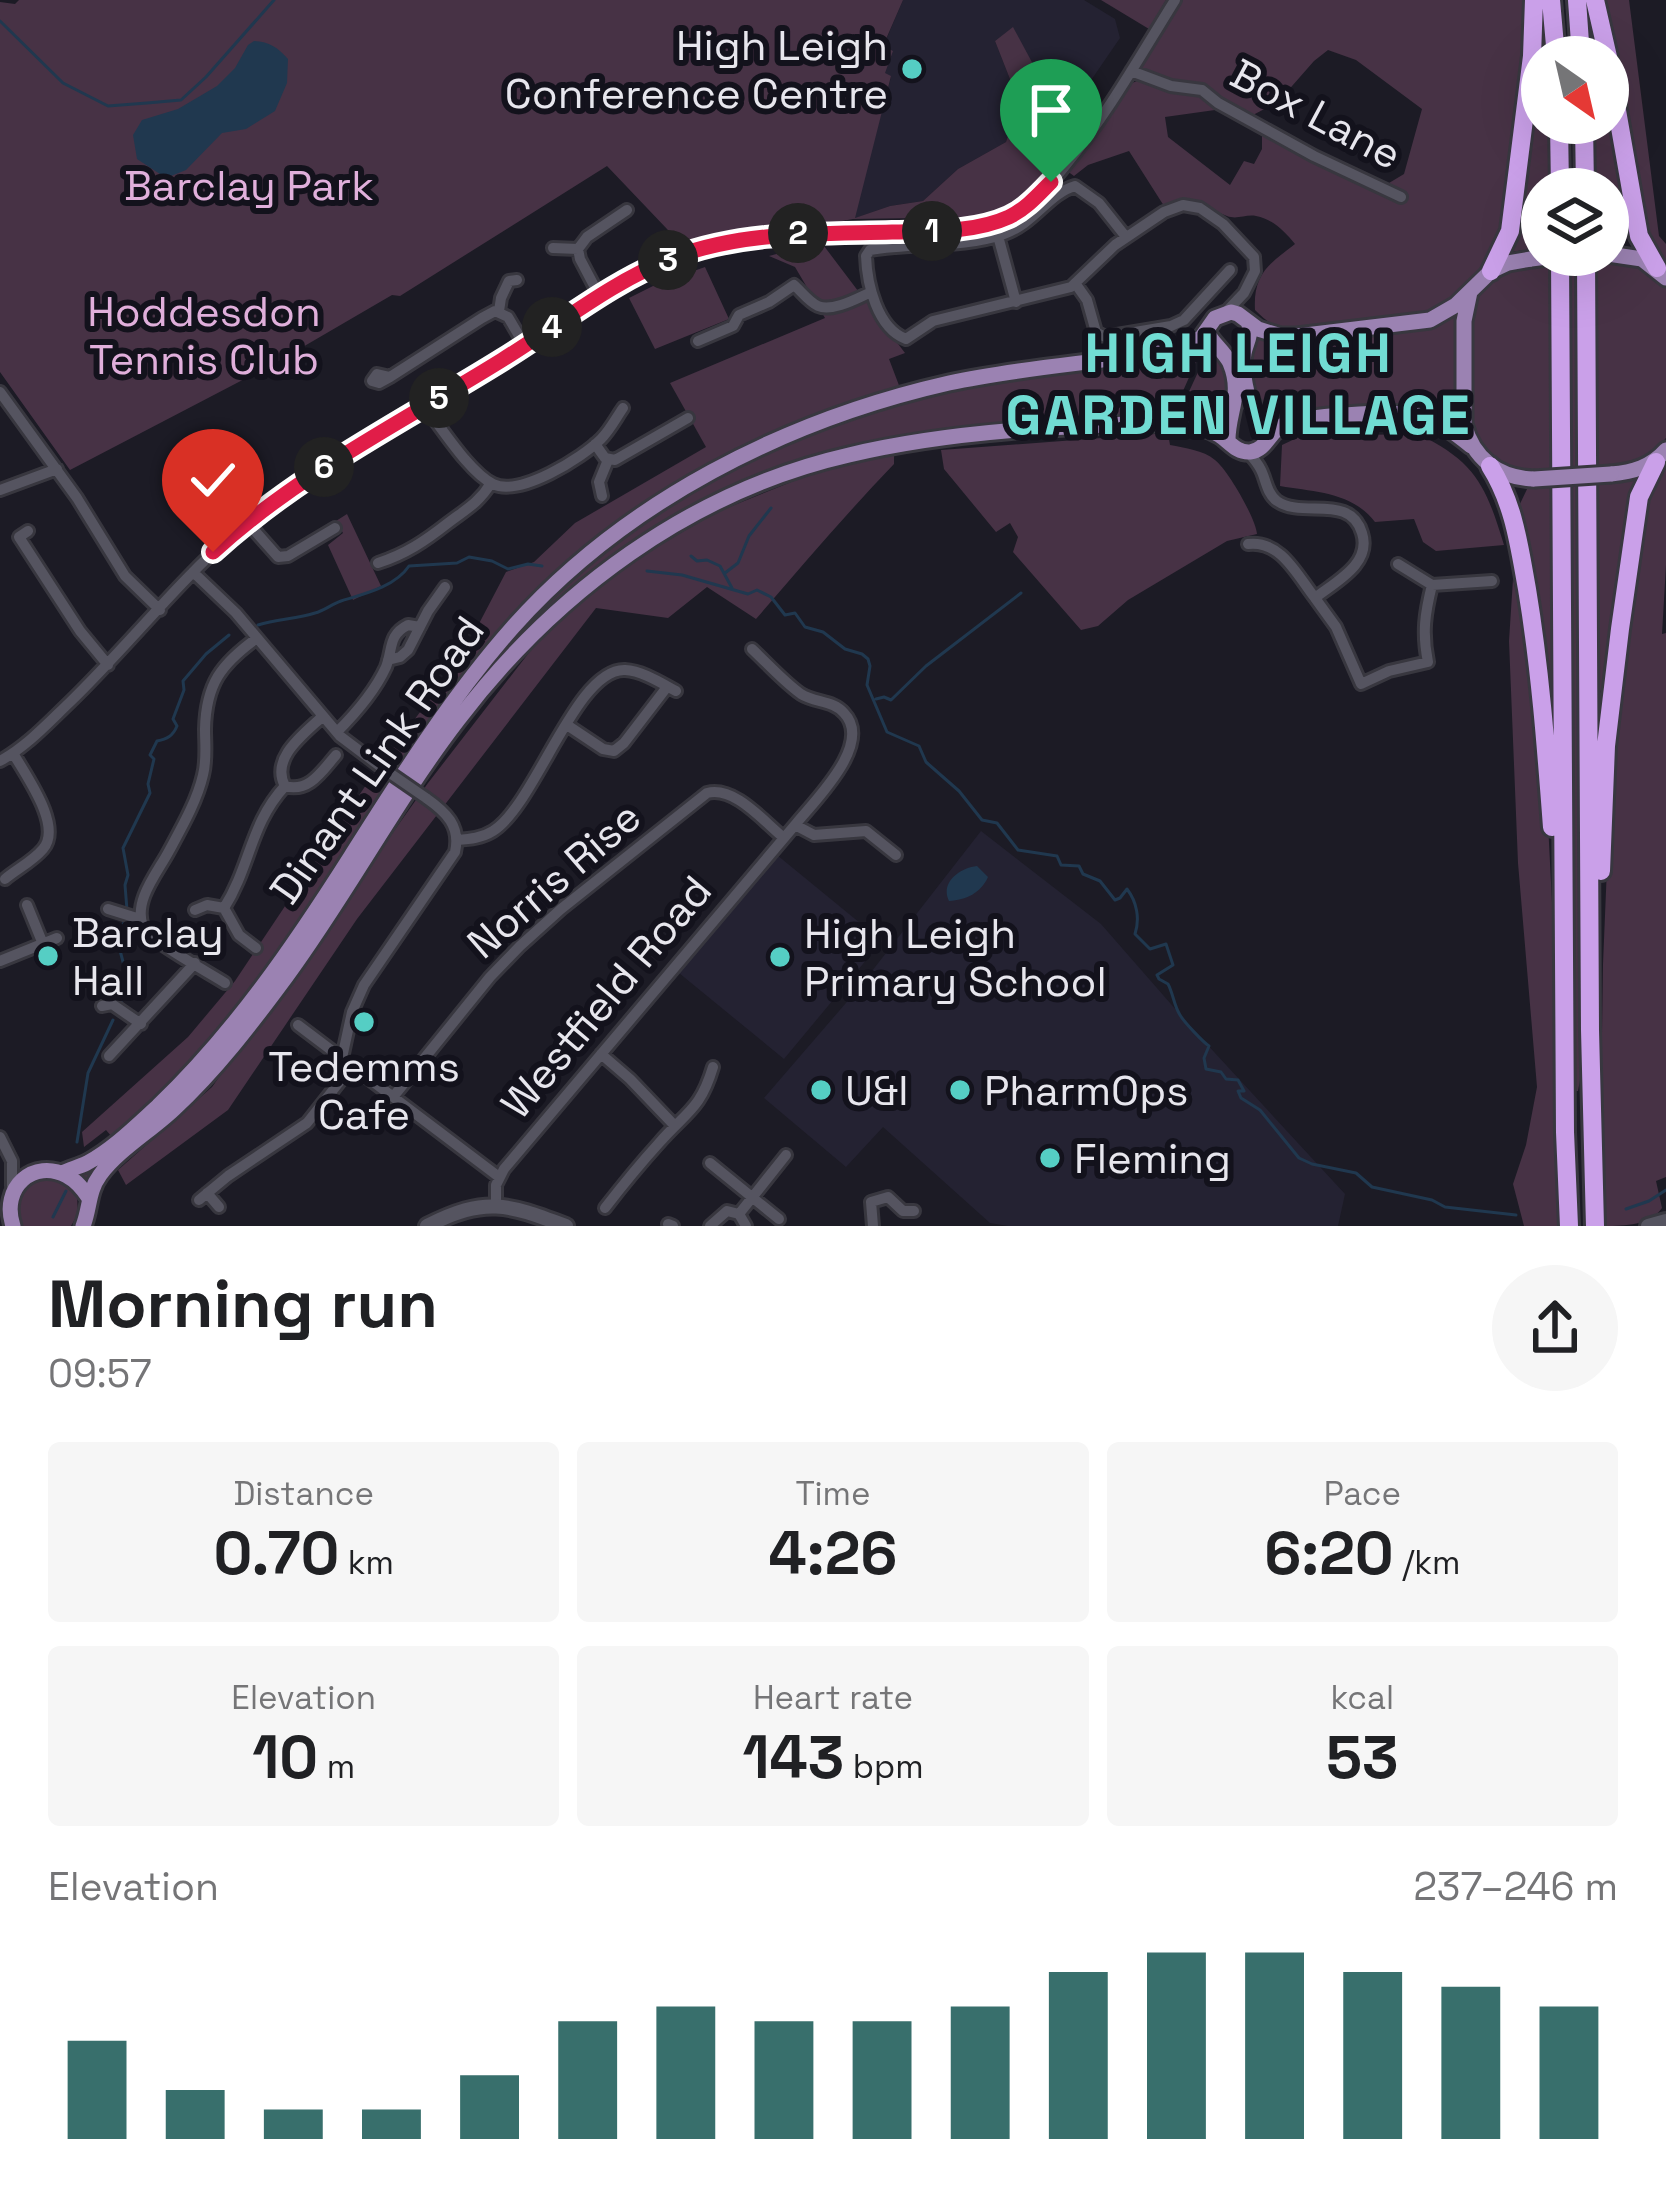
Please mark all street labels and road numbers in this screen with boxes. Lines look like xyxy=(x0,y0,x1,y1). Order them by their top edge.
street label: Box Lane xyxy=(1222,47,1410,181)
street label: Dinant Link Road xyxy=(258,606,496,914)
street label: Norris Rise xyxy=(456,790,652,970)
street label: Westfield Road xyxy=(489,865,723,1129)

